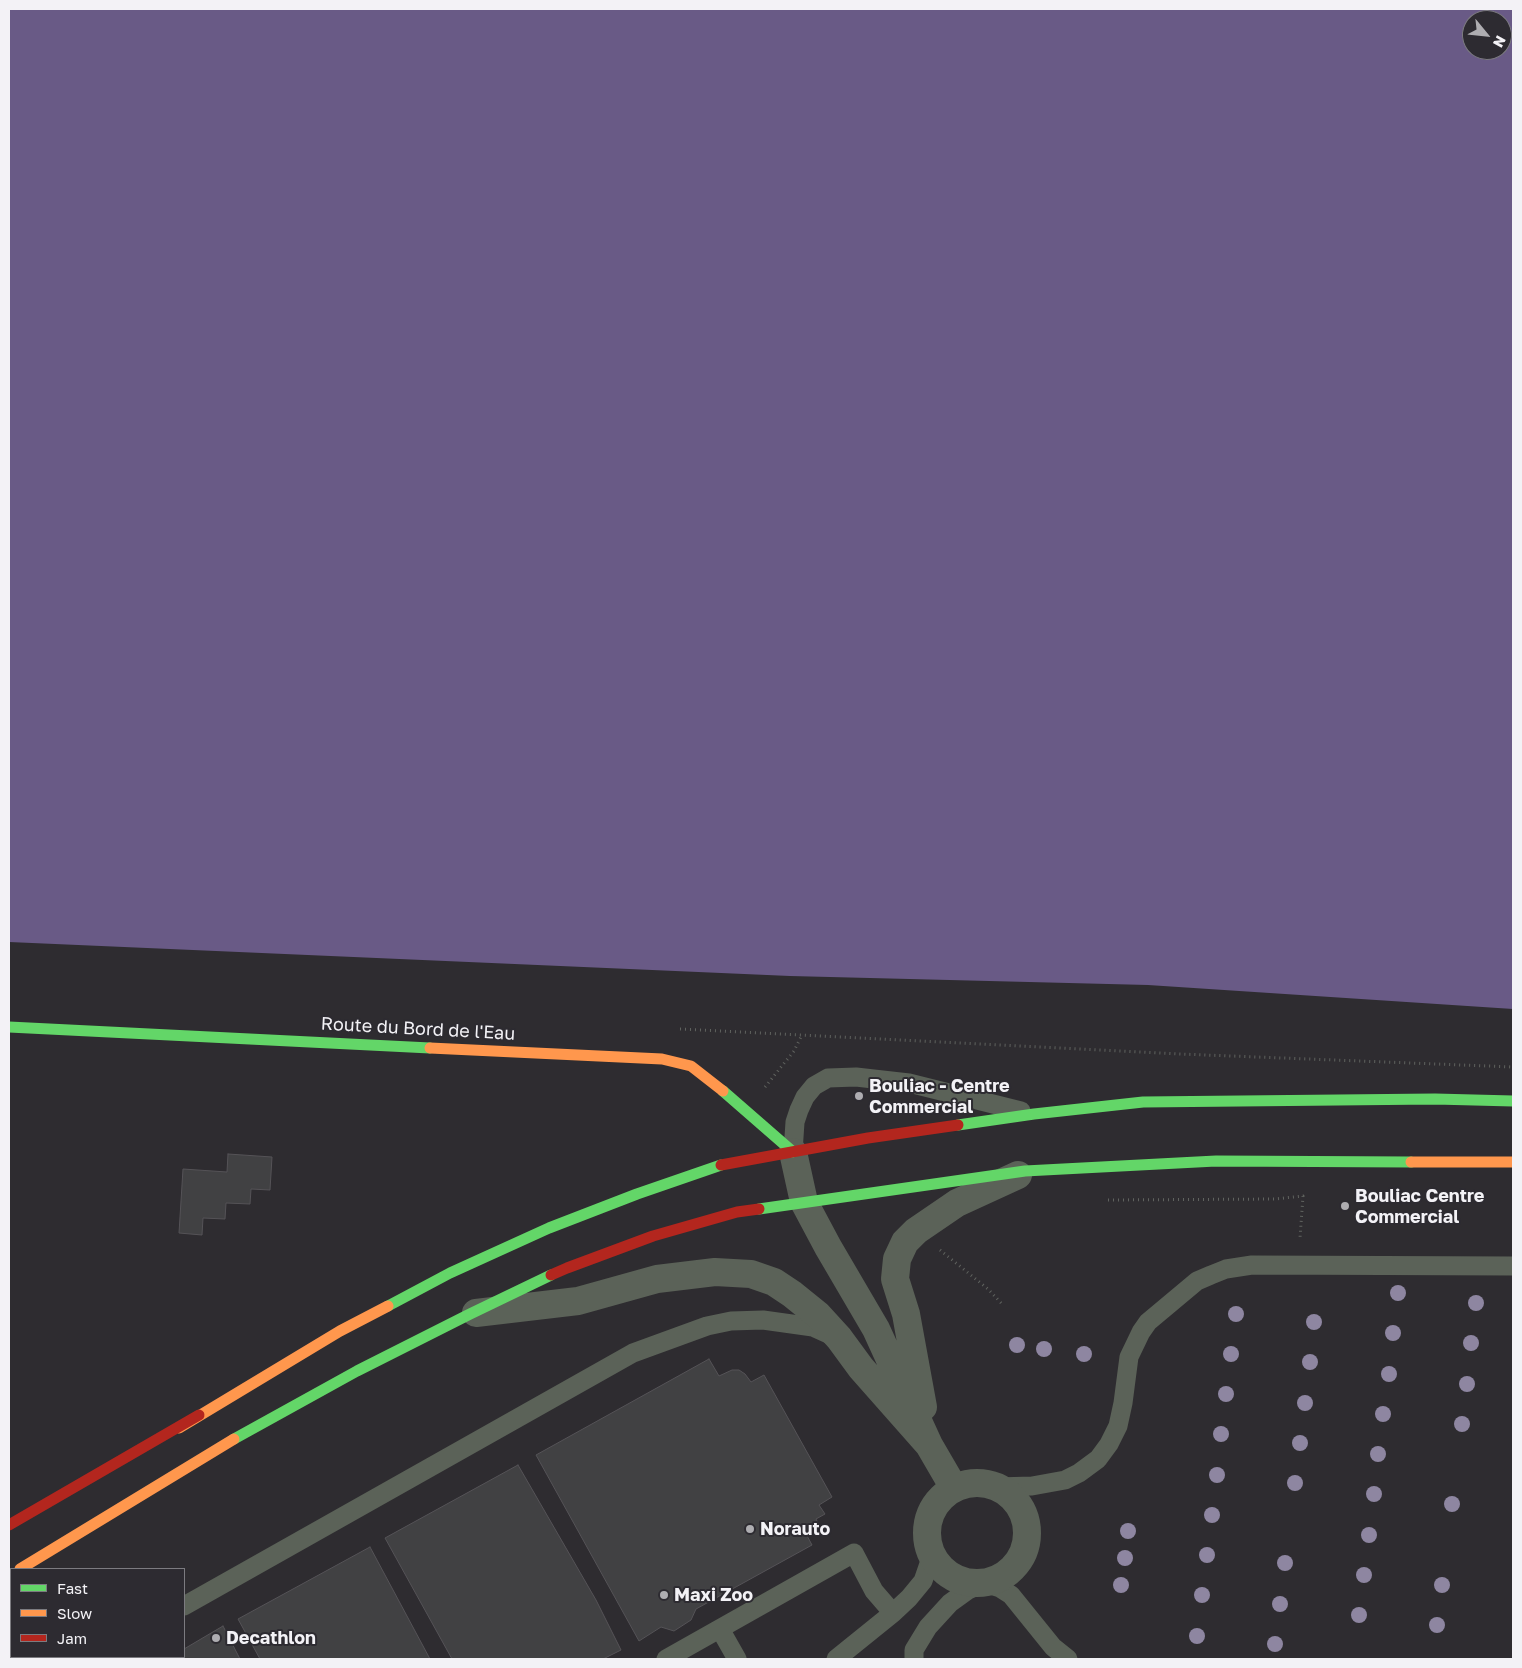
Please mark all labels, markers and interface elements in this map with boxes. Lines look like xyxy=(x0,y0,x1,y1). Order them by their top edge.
north arrow xyxy=(1462,10,1512,60)
text: N xyxy=(1490,33,1510,50)
street label: Route du Bord de l'Eau xyxy=(320,1013,516,1045)
place label: Bouliac - Centre Commercial xyxy=(869,1075,1010,1118)
marker: Bouliac - Centre Commercial xyxy=(853,1090,865,1102)
place label: Bouliac Centre Commercial xyxy=(1355,1185,1484,1228)
marker: Bouliac Centre Commercial xyxy=(1339,1200,1351,1212)
place label: Norauto xyxy=(760,1518,830,1540)
marker: Norauto xyxy=(744,1523,756,1535)
legend xyxy=(10,1568,185,1658)
text: Fast xyxy=(57,1579,88,1597)
place label: Maxi Zoo xyxy=(674,1584,753,1606)
marker: Maxi Zoo xyxy=(658,1589,670,1601)
text: Slow xyxy=(57,1604,92,1622)
place label: Decathlon xyxy=(226,1627,316,1649)
text: Jam xyxy=(57,1629,87,1647)
marker: Decathlon xyxy=(210,1632,222,1644)

